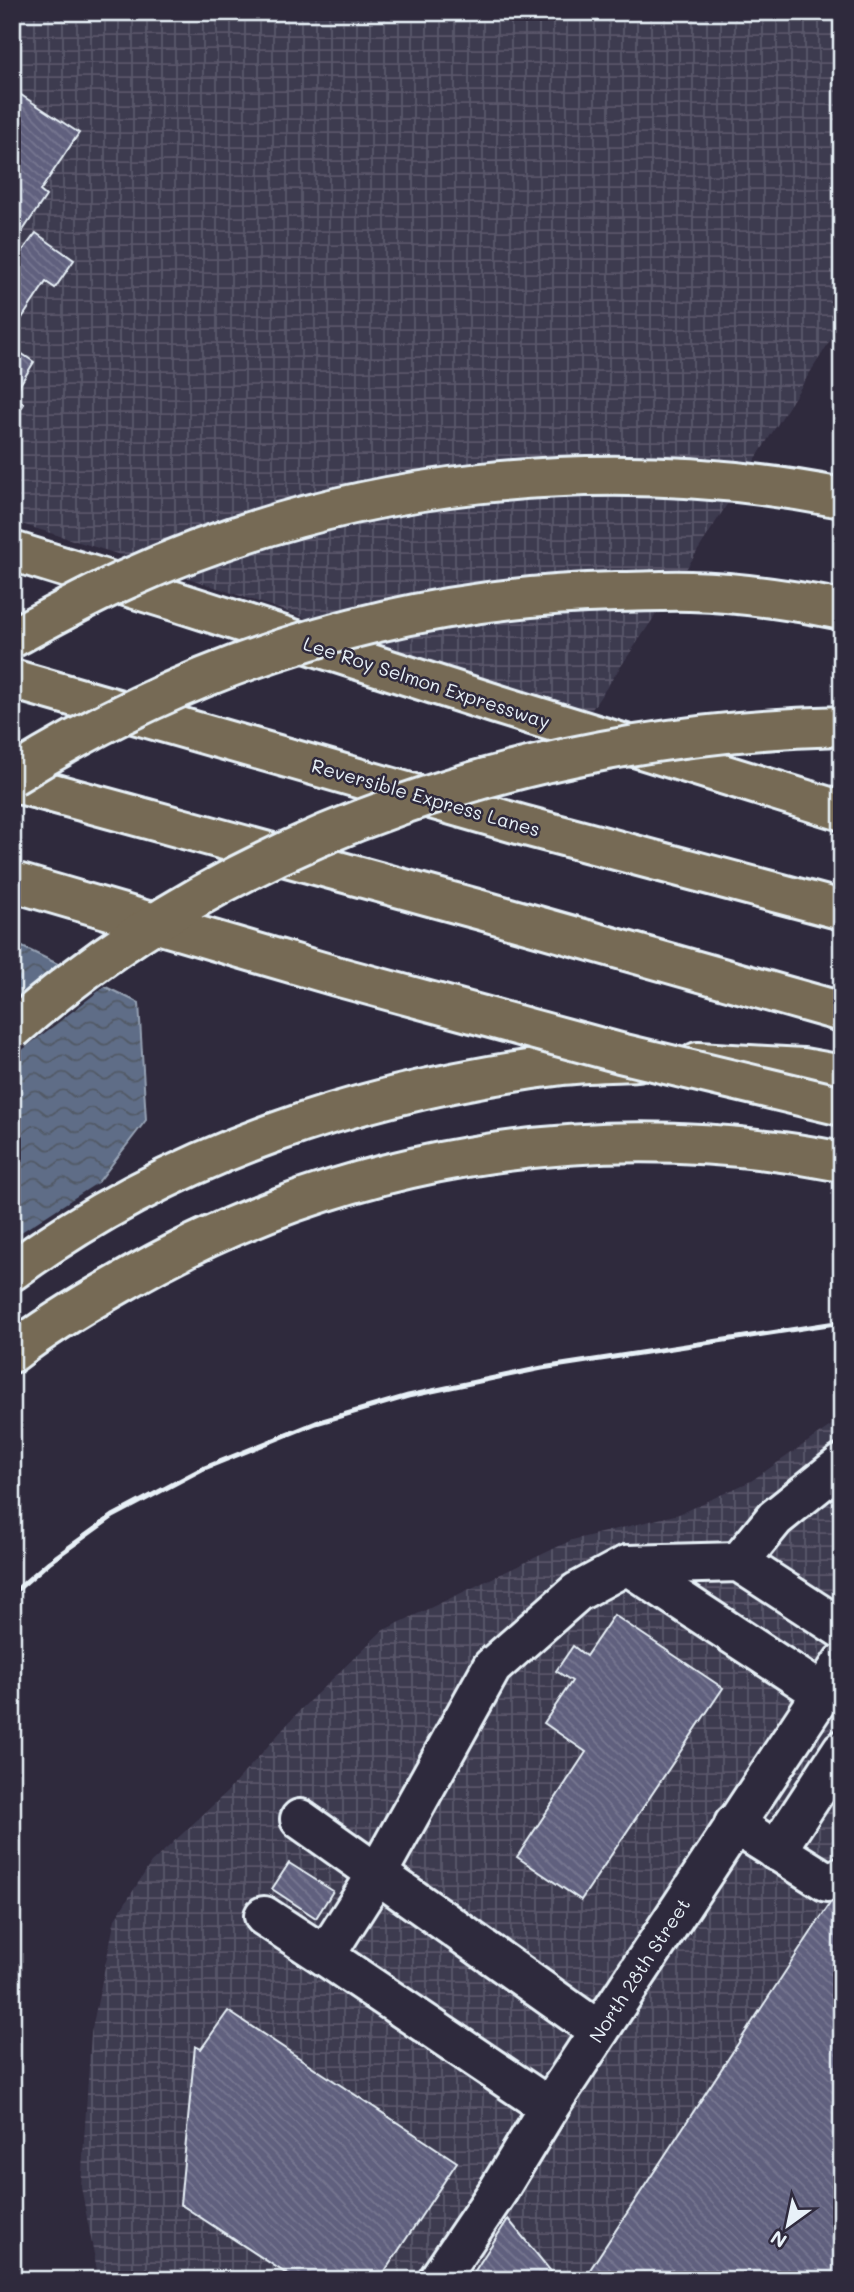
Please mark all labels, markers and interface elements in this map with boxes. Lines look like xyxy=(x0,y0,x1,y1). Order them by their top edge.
street label: Lee Roy Selmon Expressway xyxy=(301,630,553,734)
street label: Reversible Express Lanes xyxy=(309,752,543,842)
street label: North 28th Street xyxy=(583,1893,695,2047)
north arrow xyxy=(752,2190,822,2260)
text: N xyxy=(766,2225,791,2254)

